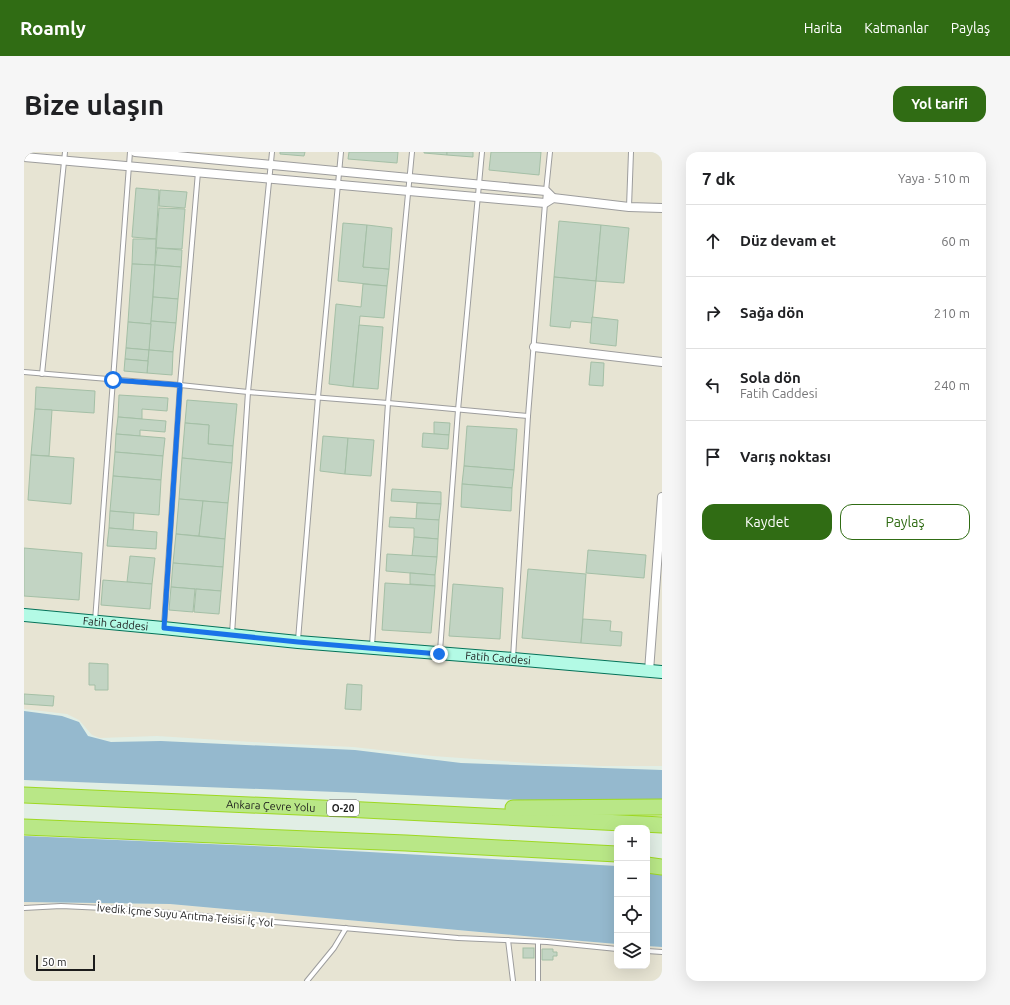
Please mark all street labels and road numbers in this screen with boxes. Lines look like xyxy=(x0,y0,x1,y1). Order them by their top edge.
street label: Fatih Caddesi xyxy=(82,615,149,633)
street label: Fatih Caddesi xyxy=(465,649,531,667)
street label: Ankara Çevre Yolu xyxy=(226,798,316,814)
road number: O-20 xyxy=(327,800,359,816)
street label: İvedik İçme Suyu Arıtma Teisisi İç Yol xyxy=(96,901,274,929)

